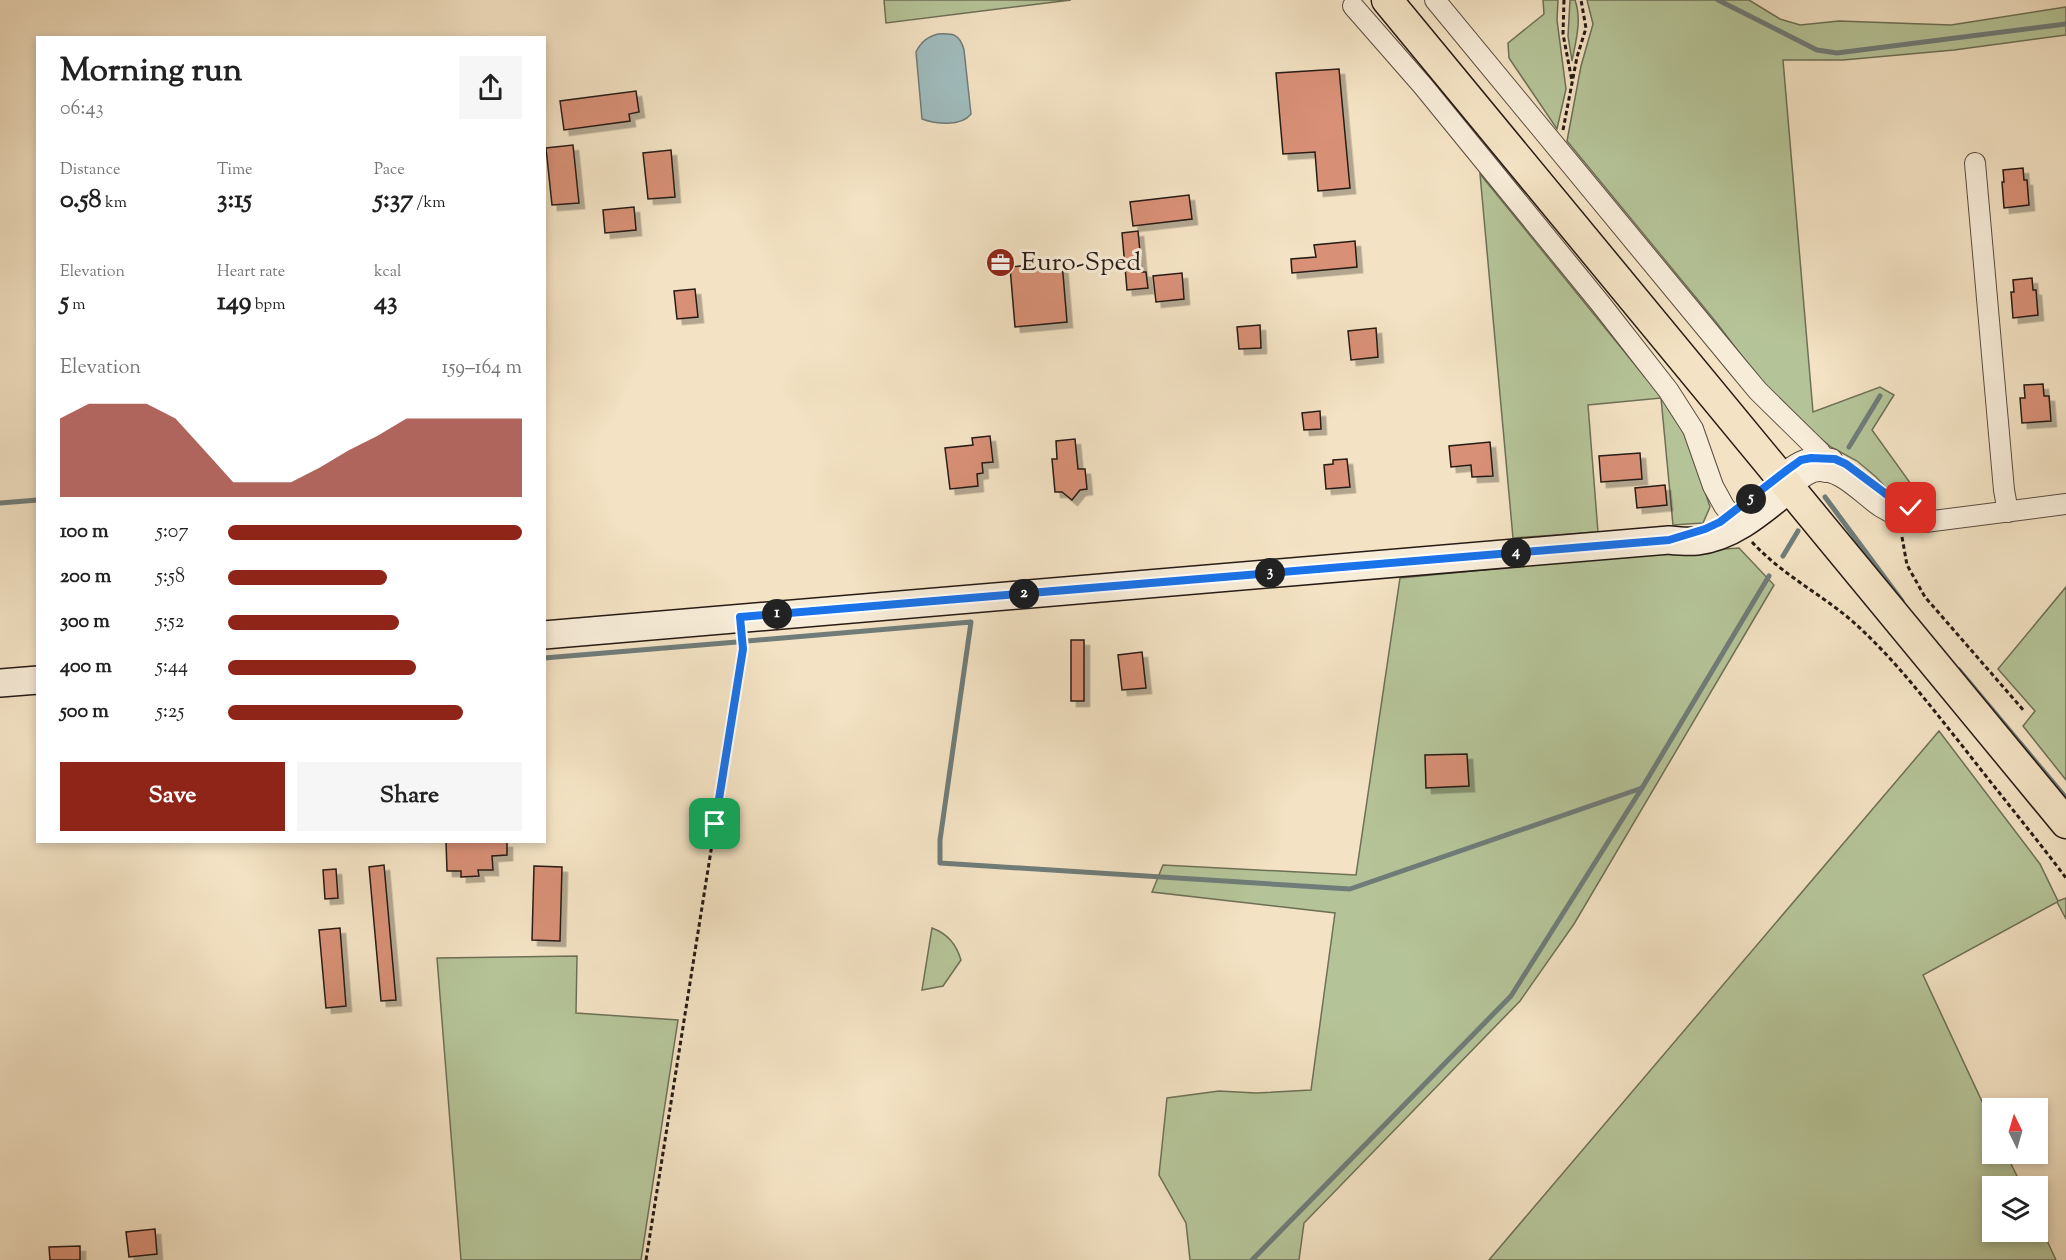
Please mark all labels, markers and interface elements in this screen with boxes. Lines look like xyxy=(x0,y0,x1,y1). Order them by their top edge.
text: Morning run xyxy=(60,48,242,96)
button: share xyxy=(459,56,522,119)
text: 06:43 xyxy=(60,95,104,124)
text: Distance xyxy=(60,159,120,182)
text: Time xyxy=(217,159,253,182)
text: Pace xyxy=(374,159,405,182)
text: 0.58 xyxy=(60,182,102,219)
text: 3:15 xyxy=(217,182,252,219)
text: 5:37 xyxy=(374,182,413,219)
text: km xyxy=(102,192,127,215)
text: /km xyxy=(413,192,446,215)
place label: Euro-Sped xyxy=(1021,245,1142,282)
office icon: Euro-Sped xyxy=(984,247,1016,279)
text: Elevation xyxy=(60,261,125,284)
text: Heart rate xyxy=(217,261,285,284)
text: kcal xyxy=(374,261,402,284)
text: 5 xyxy=(60,284,69,321)
text: 149 xyxy=(217,284,251,321)
text: 43 xyxy=(374,284,398,321)
text: m xyxy=(69,294,86,317)
text: bpm xyxy=(251,294,285,317)
text: Elevation xyxy=(60,354,141,383)
text: 159–164 m xyxy=(442,354,522,383)
pin xyxy=(1885,482,1936,533)
pin: 5 xyxy=(1736,484,1766,514)
text: 5 xyxy=(1748,487,1754,510)
icon: check xyxy=(1894,491,1927,524)
text: 100 m xyxy=(60,518,109,547)
text: 5:07 xyxy=(156,518,188,547)
pin: 4 xyxy=(1501,538,1531,568)
text: 4 xyxy=(1512,541,1520,564)
pin: 3 xyxy=(1255,558,1285,588)
text: 3 xyxy=(1267,561,1273,584)
text: 200 m xyxy=(60,563,111,592)
text: 5:58 xyxy=(156,563,185,592)
pin: 2 xyxy=(1009,579,1039,609)
text: 2 xyxy=(1020,582,1028,605)
pin: 1 xyxy=(762,599,792,629)
text: 1 xyxy=(774,602,780,625)
text: 300 m xyxy=(60,608,110,637)
text: 5:52 xyxy=(156,608,184,637)
text: 400 m xyxy=(60,653,112,682)
text: 5:44 xyxy=(156,653,188,682)
text: 500 m xyxy=(60,698,109,727)
text: 5:25 xyxy=(156,698,184,727)
button: Save xyxy=(60,762,285,831)
button: Share xyxy=(297,762,522,831)
pin xyxy=(689,798,740,849)
icon: arrive xyxy=(698,807,731,840)
north arrow xyxy=(1982,1098,2048,1164)
map controls xyxy=(1982,1098,2048,1242)
button: layers xyxy=(1982,1176,2048,1242)

